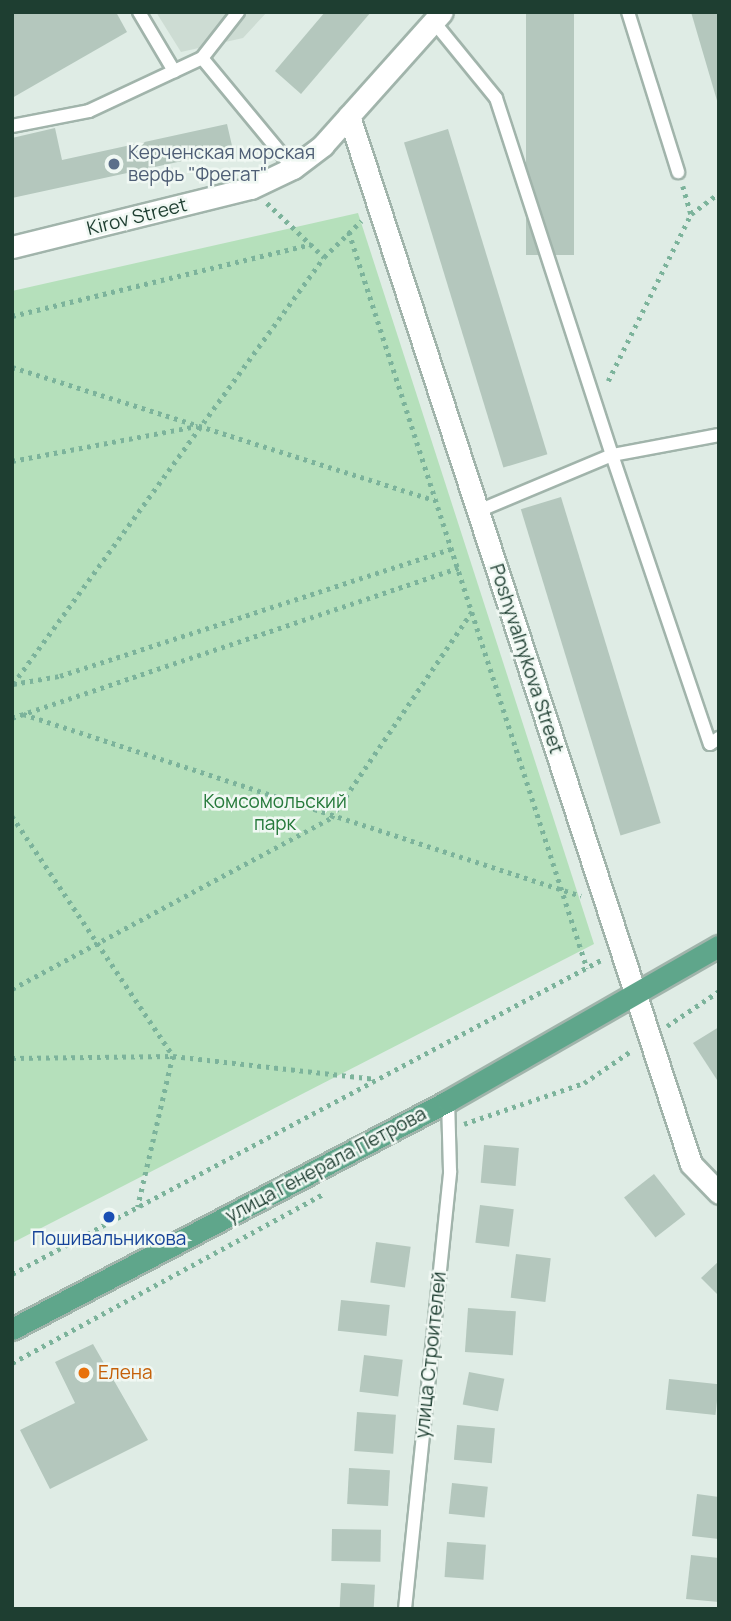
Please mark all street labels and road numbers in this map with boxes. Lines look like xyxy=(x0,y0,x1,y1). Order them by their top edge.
street label: Kirov Street xyxy=(85,194,189,240)
street label: Poshyvalnykova Street xyxy=(485,561,567,757)
street label: улица Генерала Петрова xyxy=(222,1102,430,1228)
street label: улица Строителей xyxy=(411,1270,451,1440)

